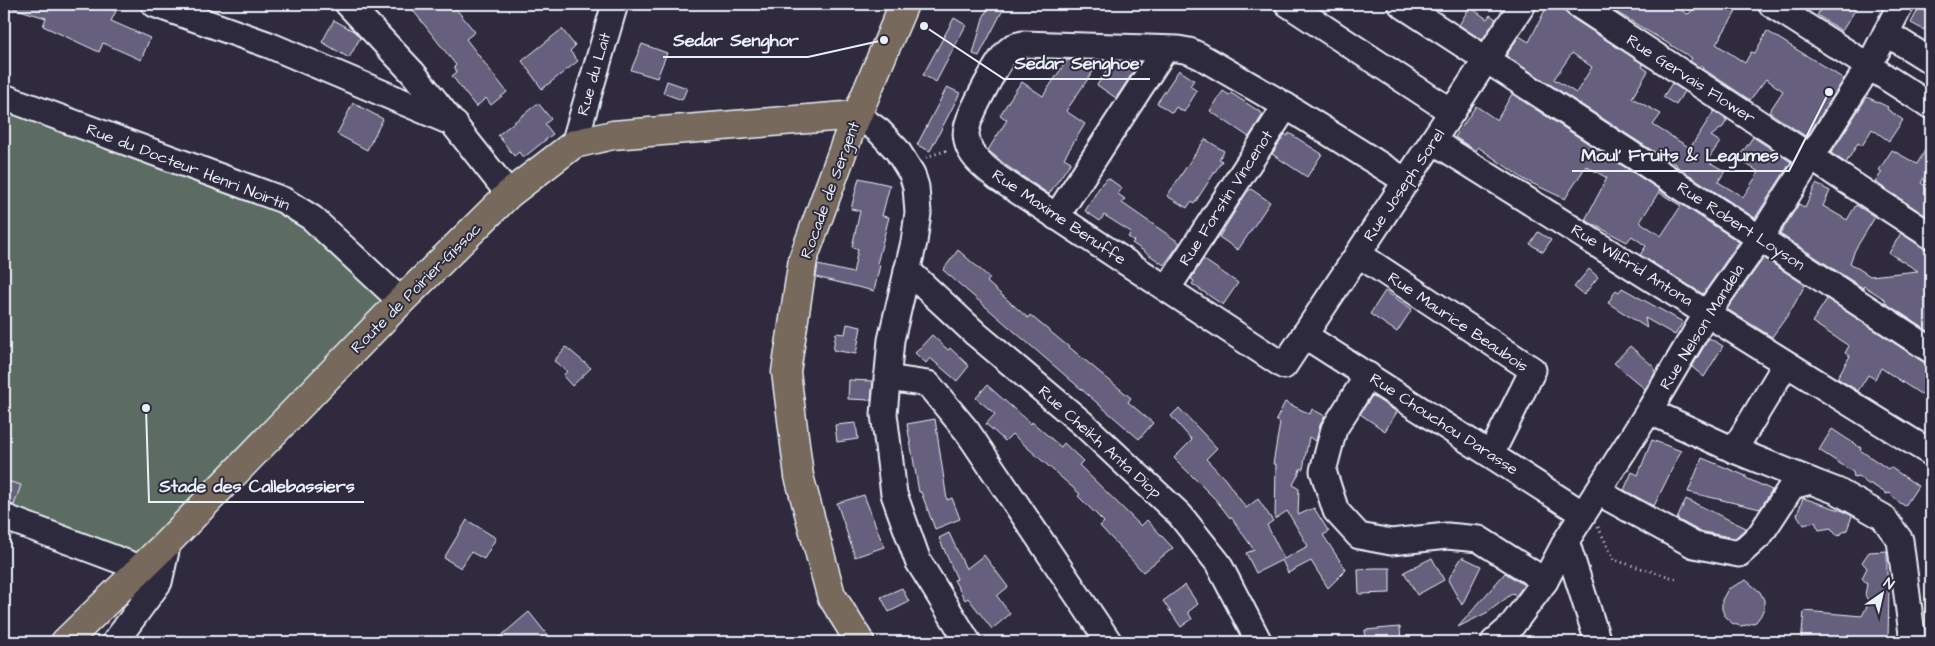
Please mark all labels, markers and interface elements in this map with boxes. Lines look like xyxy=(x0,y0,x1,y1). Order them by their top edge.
callout: Sedar Senghor xyxy=(663,24,808,57)
text: Sedar Senghor xyxy=(672,28,799,54)
street label: Rue du Lait xyxy=(572,29,616,118)
street label: Rue Gervais Flower xyxy=(1622,29,1760,129)
callout: Sedar Senghoe xyxy=(1004,46,1150,79)
text: Sedar Senghoe xyxy=(1013,51,1140,77)
street label: Rue du Docteur Henri Noirtin xyxy=(83,118,293,216)
street label: Rocade de Sergent xyxy=(795,118,866,262)
street label: Rue Joseph Sorel xyxy=(1358,124,1450,246)
street label: Rue Forstin Vincenot xyxy=(1174,126,1278,270)
callout: Moul' Fruits & Legumes xyxy=(1572,138,1789,171)
text: Moul' Fruits & Legumes xyxy=(1581,143,1779,169)
street label: Rue Maxime Benuffe xyxy=(988,164,1131,270)
street label: Rue Robert Loyson xyxy=(1672,176,1809,276)
street label: Route de Poirier-Gissac xyxy=(346,218,486,358)
street label: Rue Wilfrid Antona xyxy=(1567,219,1697,311)
street label: Rue Nelson Mandela xyxy=(1654,260,1750,394)
street label: Rue Maurice Beaubois xyxy=(1383,267,1533,377)
street label: Rue Chouchou Darasse xyxy=(1366,368,1523,480)
street label: Rue Cheikh Anta Diop xyxy=(1034,381,1167,503)
callout: Stade des Callebassiers xyxy=(149,469,364,502)
text: Stade des Callebassiers xyxy=(158,474,355,499)
north arrow xyxy=(1858,568,1908,618)
text: N xyxy=(1879,573,1898,595)

